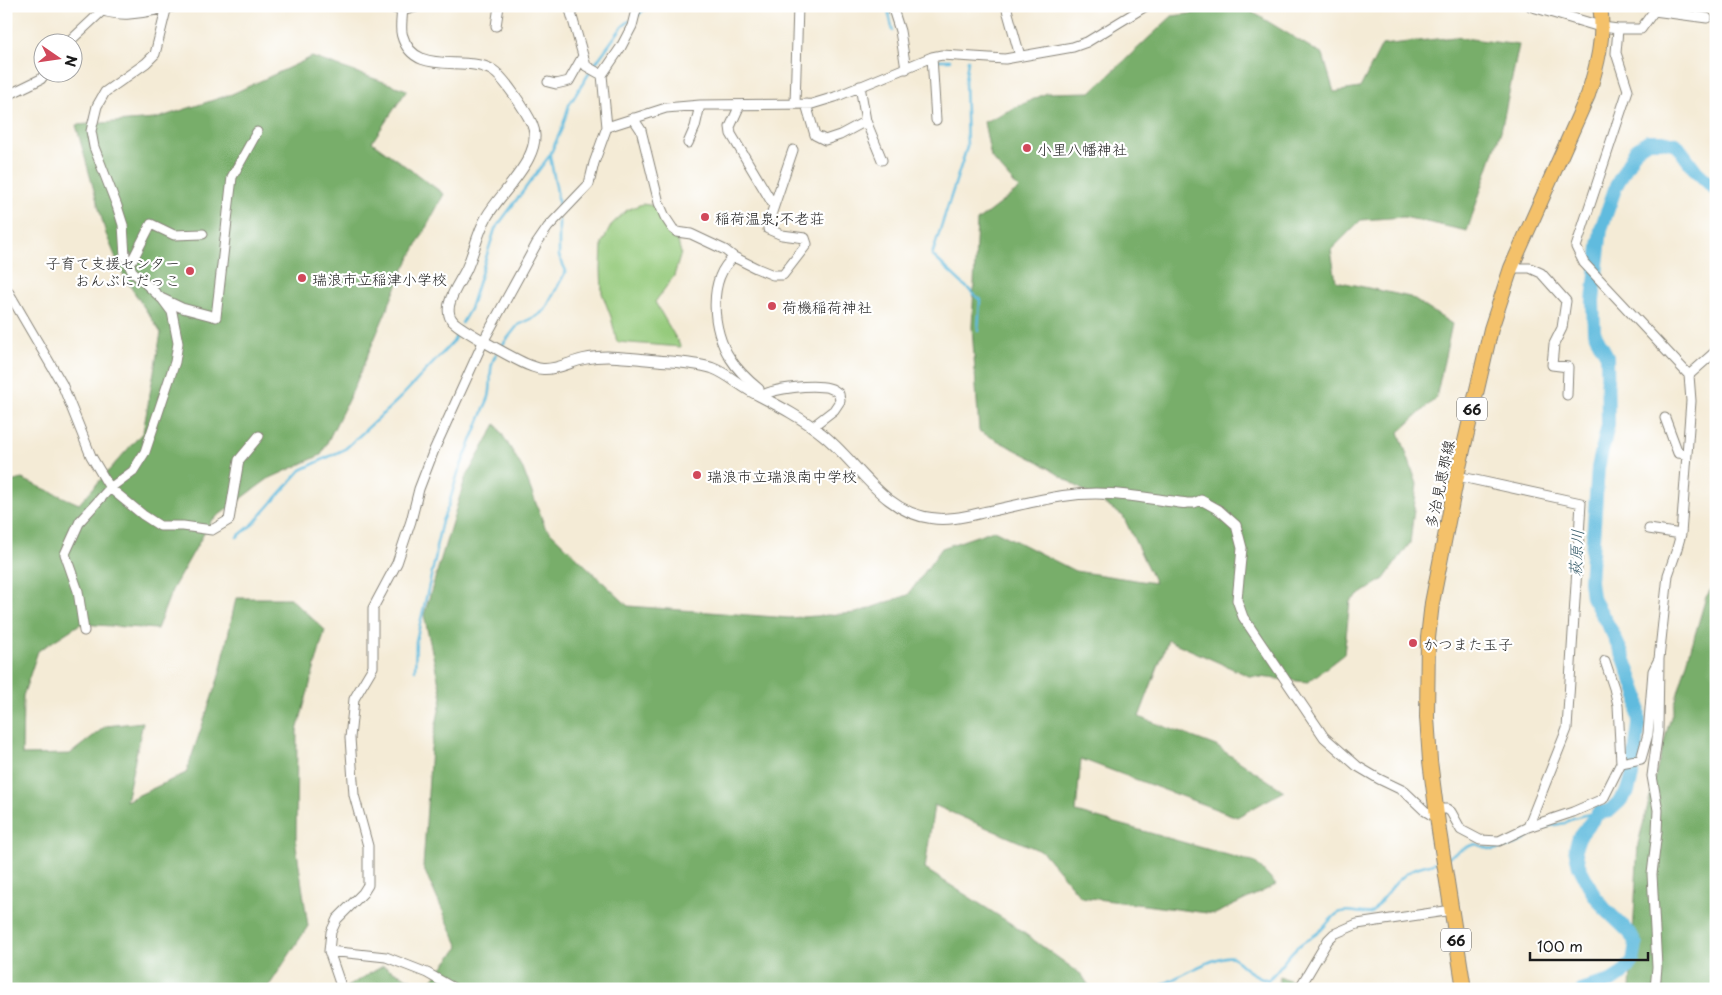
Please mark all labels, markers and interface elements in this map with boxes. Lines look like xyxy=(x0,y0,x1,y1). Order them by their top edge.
north arrow xyxy=(32,32,82,82)
text: N xyxy=(60,53,83,69)
place label: 小里八幡神社 xyxy=(1037,137,1127,160)
marker: 小里八幡神社 xyxy=(1021,142,1033,154)
place label: 稲荷温泉;不老荘 xyxy=(715,206,824,229)
marker: 稲荷温泉;不老荘 xyxy=(699,211,711,223)
place label: 子育て支援センター おんぶにだっこ xyxy=(46,251,180,291)
marker: 子育て支援センター おんぶにだっこ xyxy=(184,265,196,277)
place label: 瑞浪市立稲津小学校 xyxy=(312,267,447,290)
marker: 瑞浪市立稲津小学校 xyxy=(296,272,308,284)
place label: 荷機稲荷神社 xyxy=(782,295,872,318)
marker: 荷機稲荷神社 xyxy=(766,300,778,312)
road number: 66 xyxy=(1457,398,1487,420)
street label: 多治見恵那線 xyxy=(1418,438,1460,530)
place label: 瑞浪市立瑞浪南中学校 xyxy=(707,464,857,487)
marker: 瑞浪市立瑞浪南中学校 xyxy=(691,469,703,481)
water label: 萩原川 xyxy=(1562,528,1588,578)
place label: かつまた玉子 xyxy=(1423,632,1513,655)
marker: かつまた玉子 xyxy=(1407,637,1419,649)
road number: 66 xyxy=(1441,928,1471,952)
scale bar xyxy=(1530,930,1647,962)
text: 100 m xyxy=(1537,934,1583,957)

